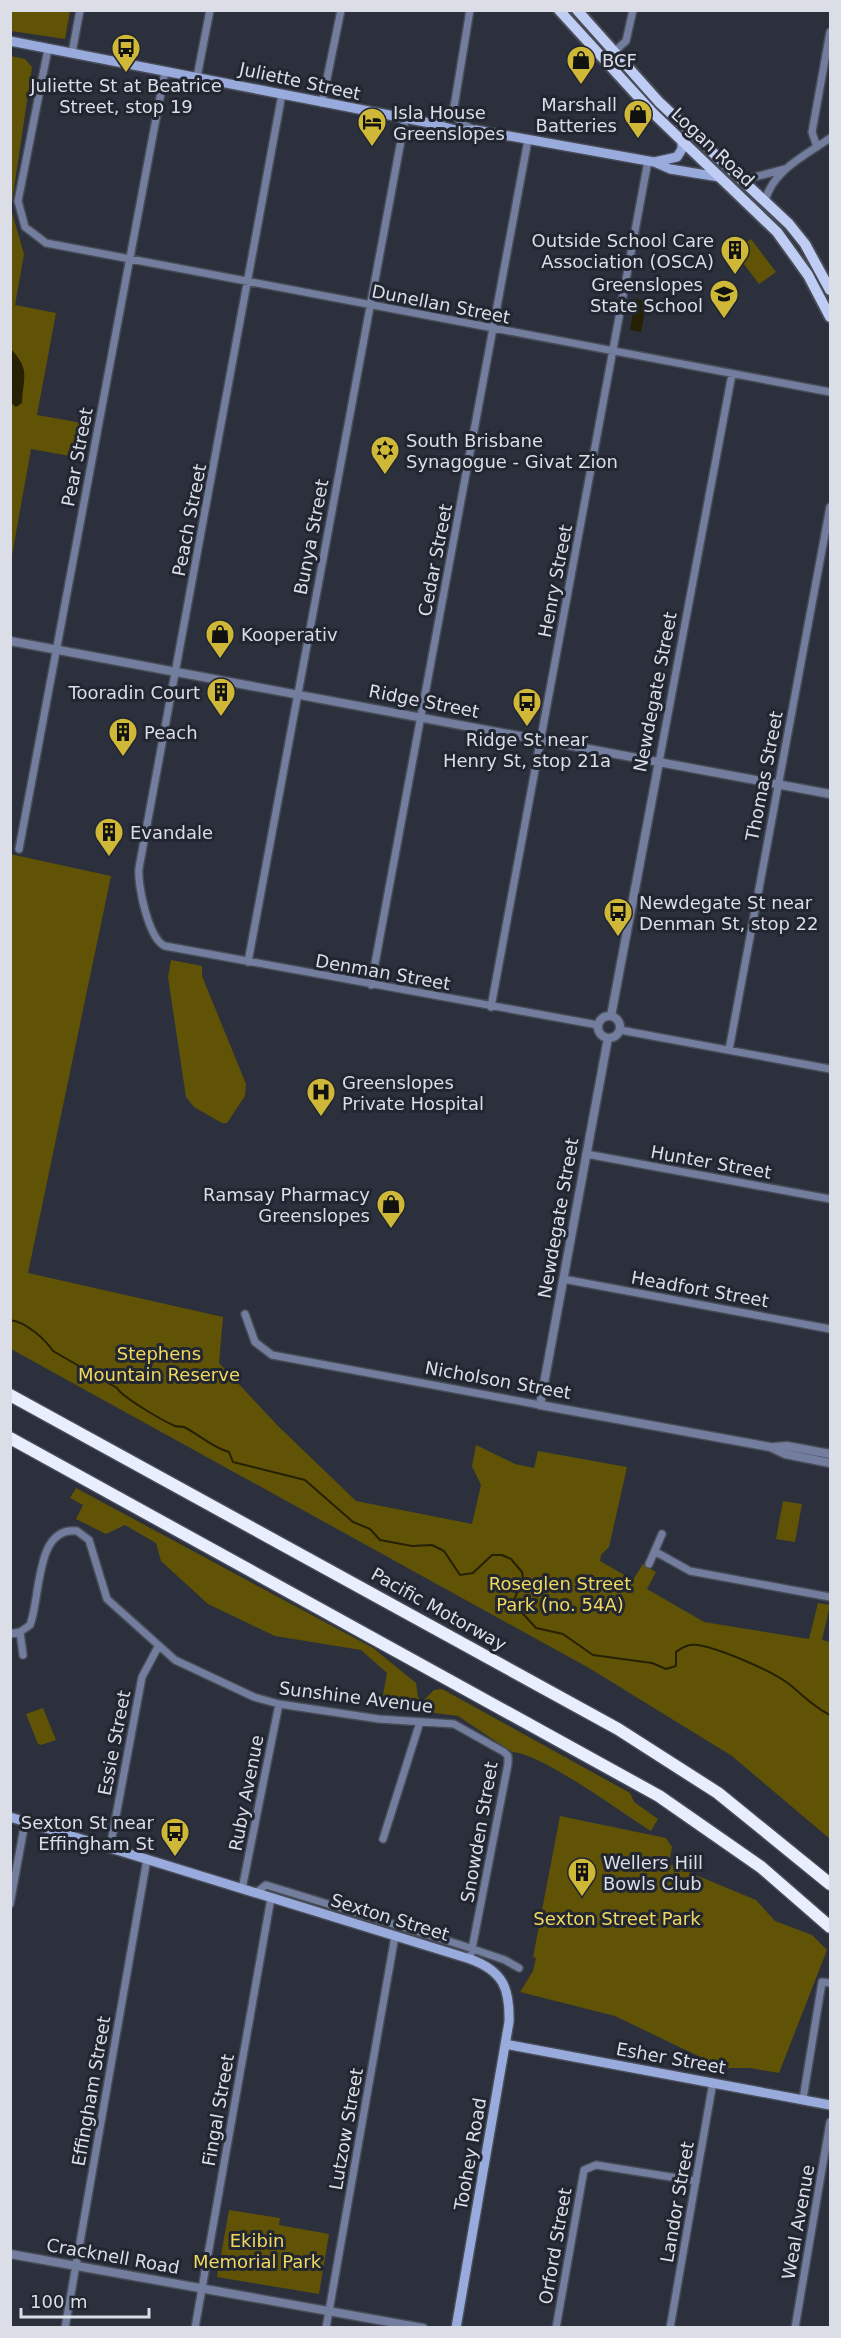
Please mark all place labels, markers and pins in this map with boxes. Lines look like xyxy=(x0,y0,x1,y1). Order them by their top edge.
bus stop icon: Juliette St at Beatrice Street, stop 19 xyxy=(110,32,142,74)
shop icon: BCF xyxy=(565,44,597,86)
place label: BCF xyxy=(602,50,637,71)
place label: Juliette St at Beatrice Street, stop 19 xyxy=(29,75,222,117)
place label: Marshall Batteries xyxy=(536,94,617,136)
shop icon: Marshall Batteries xyxy=(622,98,654,140)
place label: Isla House Greenslopes xyxy=(393,102,505,144)
hotel icon: Isla House Greenslopes xyxy=(356,106,388,148)
place label: Outside School Care Association (OSCA) xyxy=(532,230,714,272)
building icon: Outside School Care Association (OSCA) xyxy=(719,234,751,276)
place label: Greenslopes State School xyxy=(590,274,703,316)
school or university icon: Greenslopes State School xyxy=(708,278,740,320)
place label: South Brisbane Synagogue - Givat Zion xyxy=(406,430,618,472)
synagogue icon: South Brisbane Synagogue - Givat Zion xyxy=(369,434,401,476)
shop icon: Kooperativ xyxy=(204,618,236,660)
place label: Kooperativ xyxy=(241,624,338,645)
building icon: Tooradin Court xyxy=(205,676,237,718)
place label: Tooradin Court xyxy=(68,682,200,703)
bus stop icon: Ridge St near Henry St, stop 21a xyxy=(511,686,543,728)
building icon: Peach xyxy=(107,716,139,758)
place label: Peach xyxy=(144,722,198,743)
place label: Ridge St near Henry St, stop 21a xyxy=(443,729,611,771)
building icon: Evandale xyxy=(93,816,125,858)
place label: Evandale xyxy=(130,822,213,843)
place label: Newdegate St near Denman St, stop 22 xyxy=(639,892,818,934)
bus stop icon: Newdegate St near Denman St, stop 22 xyxy=(602,896,634,938)
place label: Greenslopes Private Hospital xyxy=(342,1072,484,1114)
hospital icon: Greenslopes Private Hospital xyxy=(305,1076,337,1118)
place label: Ramsay Pharmacy Greenslopes xyxy=(203,1184,370,1226)
shop icon: Ramsay Pharmacy Greenslopes xyxy=(375,1188,407,1230)
place label: Sexton St near Effingham St xyxy=(21,1812,155,1854)
bus stop icon: Sexton St near Effingham St xyxy=(159,1816,191,1858)
place label: Wellers Hill Bowls Club xyxy=(603,1852,703,1894)
building icon: Wellers Hill Bowls Club xyxy=(566,1856,598,1898)

